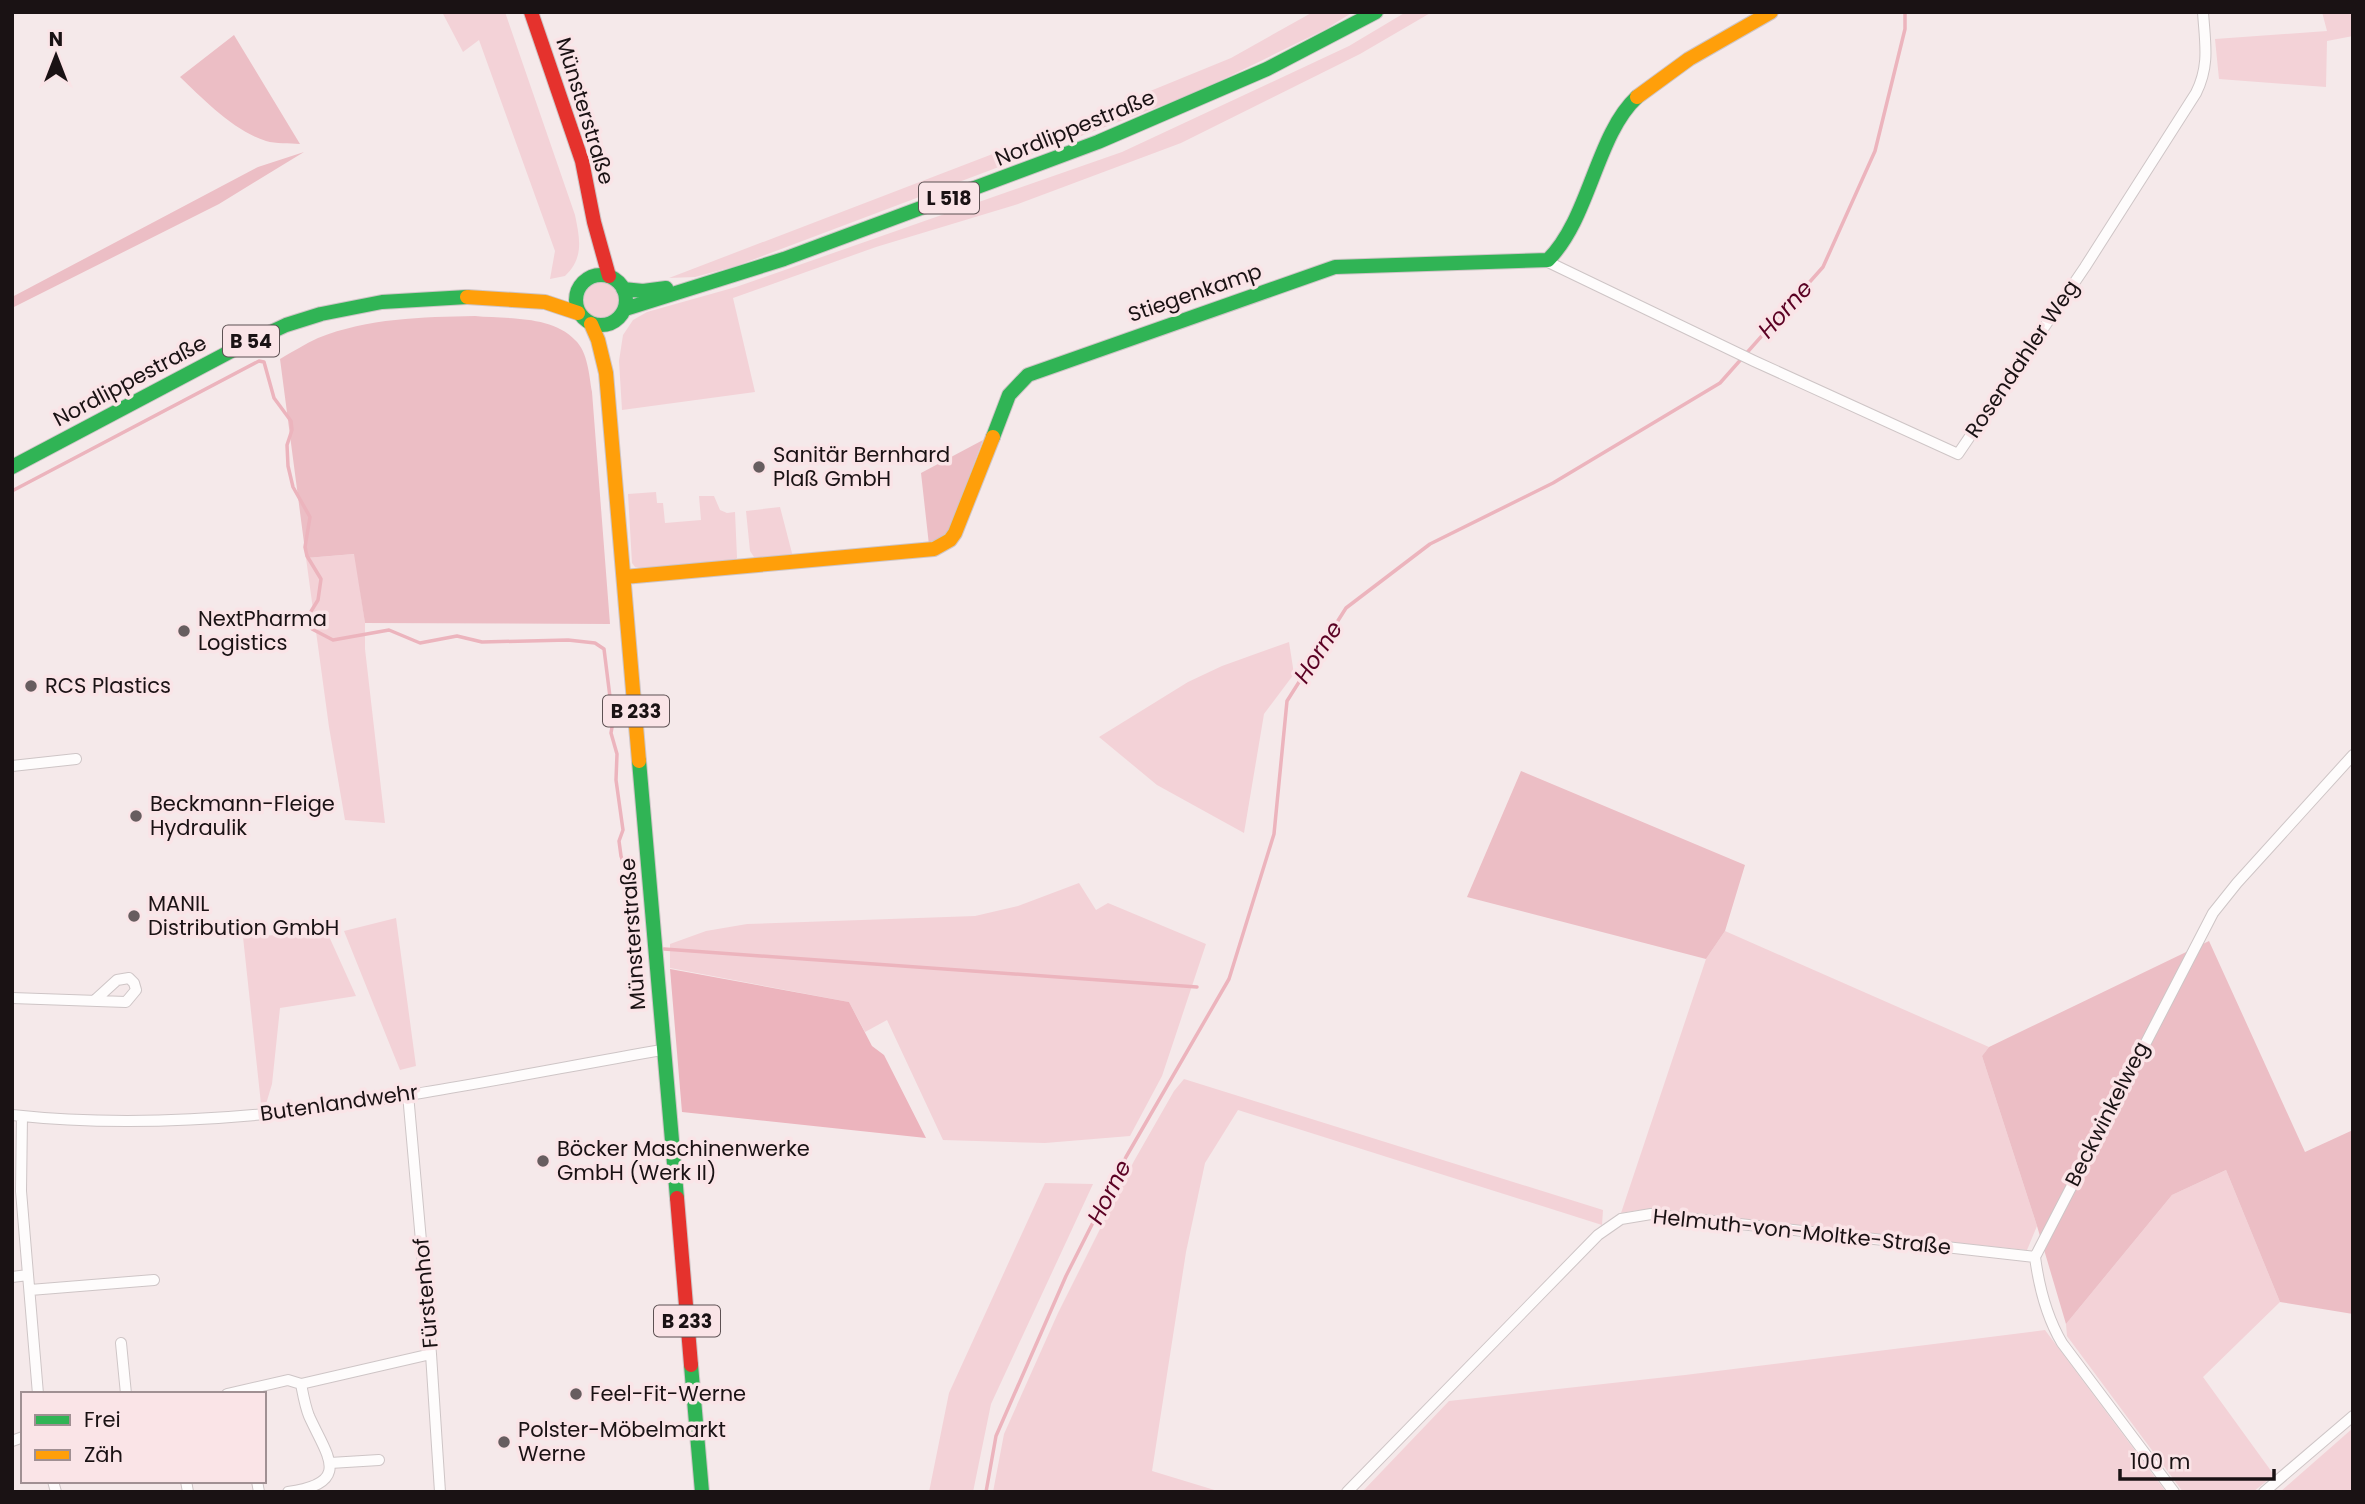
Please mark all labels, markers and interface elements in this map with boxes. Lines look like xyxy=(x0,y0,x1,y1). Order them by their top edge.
north arrow xyxy=(21,21,91,91)
text: N xyxy=(49,26,63,53)
street label: Münsterstraße xyxy=(549,34,622,188)
street label: Nordlippestraße xyxy=(991,82,1159,173)
road number: L 518 xyxy=(919,182,979,214)
street label: Stiegenkamp xyxy=(1124,256,1266,329)
water label: Horne xyxy=(1750,273,1820,345)
street label: Rosendahler Weg xyxy=(1958,274,2085,443)
road number: B 54 xyxy=(223,326,279,356)
street label: Nordlippestraße xyxy=(48,328,212,433)
place label: Sanitär Bernhard Plaß GmbH xyxy=(773,440,950,493)
marker: Sanitär Bernhard Plaß GmbH xyxy=(751,459,767,475)
place label: NextPharma Logistics xyxy=(198,604,327,657)
water label: Horne xyxy=(1286,615,1350,689)
marker: NextPharma Logistics xyxy=(176,623,192,639)
place label: RCS Plastics xyxy=(45,671,171,700)
marker: RCS Plastics xyxy=(23,678,39,694)
road number: B 233 xyxy=(603,696,669,726)
place label: Beckmann-Fleige Hydraulik xyxy=(150,789,335,842)
marker: Beckmann-Fleige Hydraulik xyxy=(128,808,144,824)
street label: Münsterstraße xyxy=(613,857,652,1011)
place label: MANIL Distribution GmbH xyxy=(148,889,339,942)
marker: MANIL Distribution GmbH xyxy=(126,908,142,924)
street label: Beckwinkelweg xyxy=(2058,1036,2156,1191)
street label: Butenlandwehr xyxy=(258,1077,420,1128)
place label: Böcker Maschinenwerke GmbH (Werk II) xyxy=(557,1134,810,1187)
marker: Böcker Maschinenwerke GmbH (Werk II) xyxy=(535,1153,551,1169)
water label: Horne xyxy=(1079,1154,1139,1230)
street label: Helmuth-von-Moltke-Straße xyxy=(1651,1201,1953,1262)
street label: Fürstenhof xyxy=(406,1237,445,1349)
road number: B 233 xyxy=(654,1306,720,1336)
place label: Feel-Fit-Werne xyxy=(590,1379,746,1408)
marker: Feel-Fit-Werne xyxy=(568,1386,584,1402)
legend xyxy=(21,1392,266,1483)
text: Frei xyxy=(84,1405,121,1434)
place label: Polster-Möbelmarkt Werne xyxy=(518,1415,726,1468)
marker: Polster-Möbelmarkt Werne xyxy=(496,1434,512,1450)
scale bar xyxy=(2120,1438,2274,1482)
text: Zäh xyxy=(84,1440,123,1469)
text: 100 m xyxy=(2130,1447,2190,1476)

